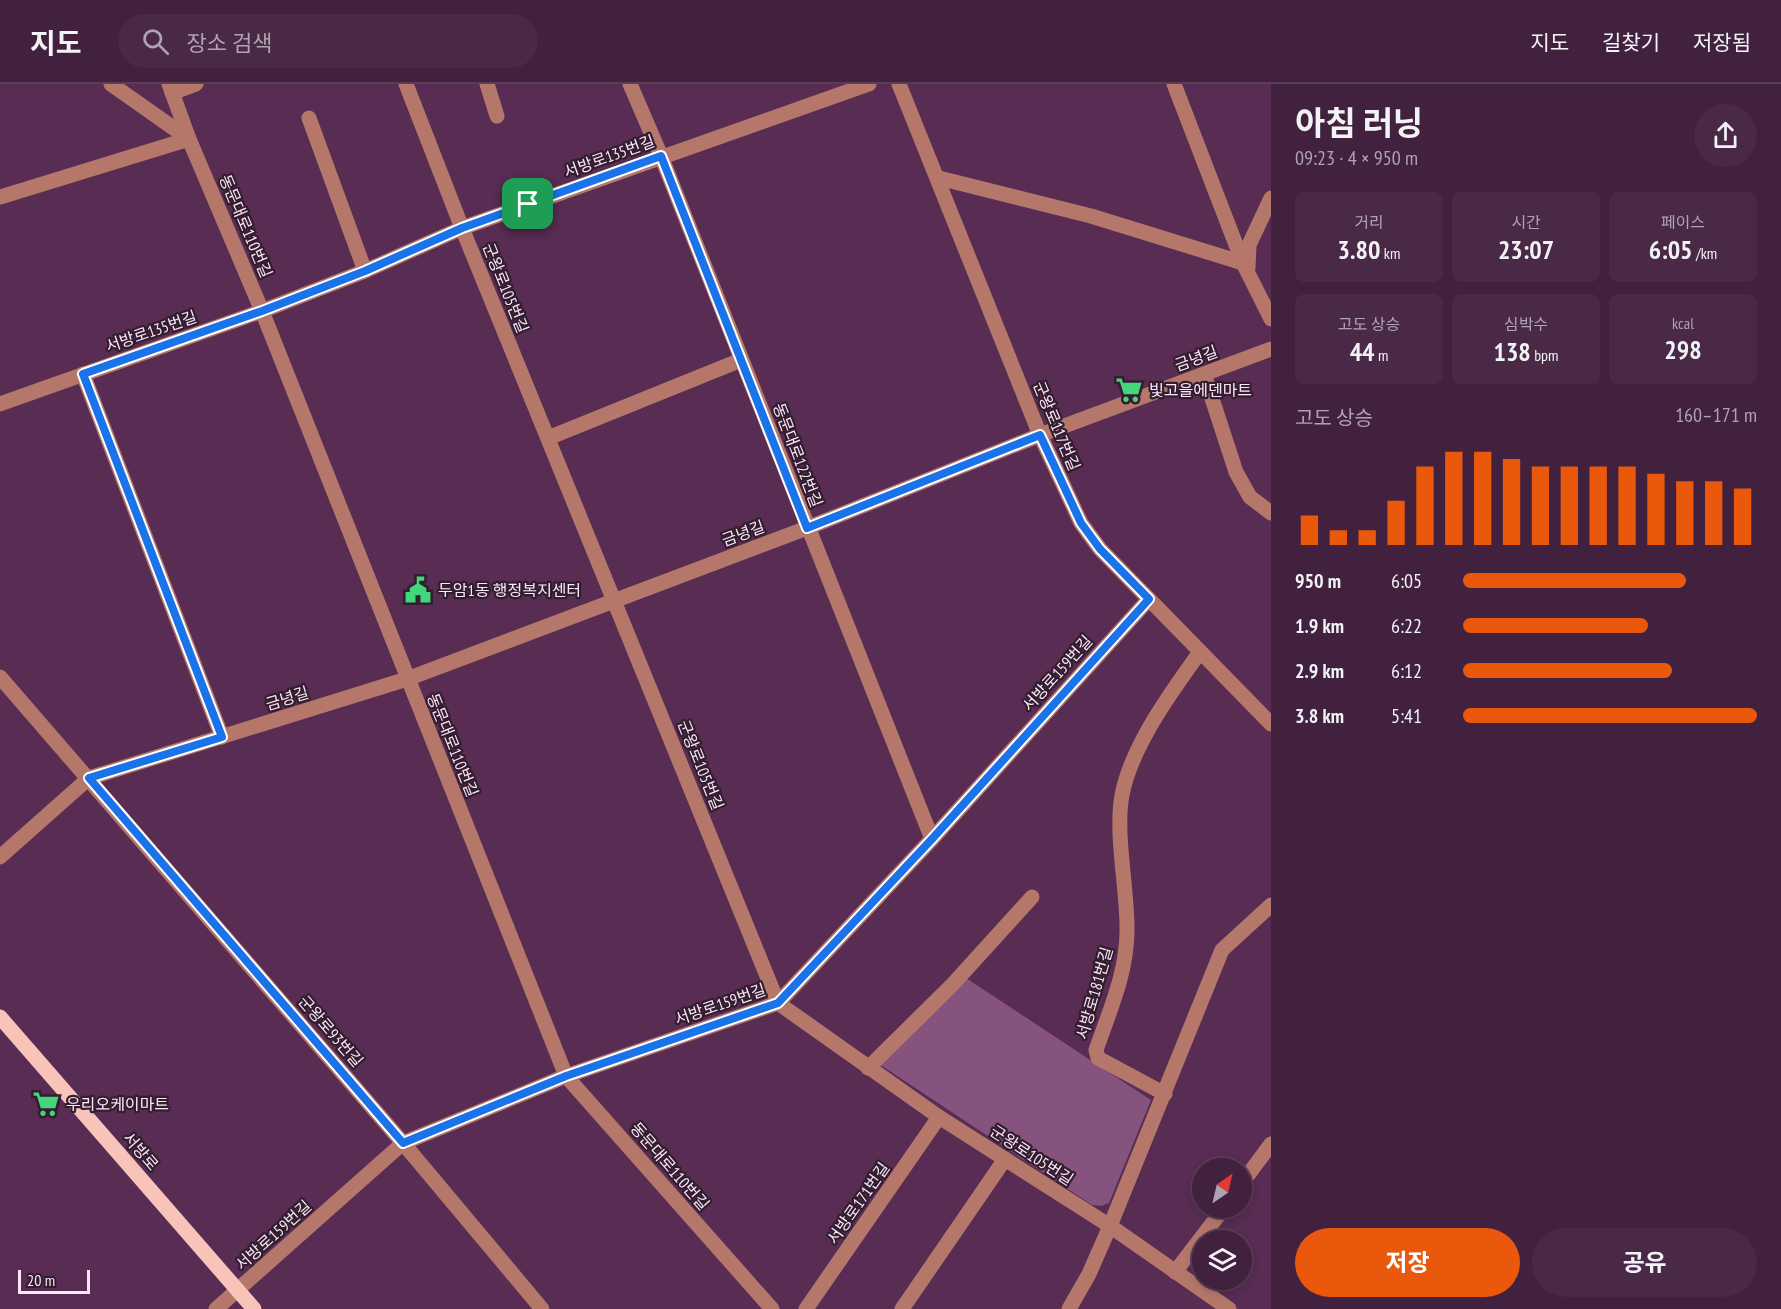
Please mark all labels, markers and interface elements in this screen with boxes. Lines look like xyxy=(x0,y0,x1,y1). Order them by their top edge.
search box xyxy=(118,14,538,68)
text: 지도 xyxy=(30,24,82,61)
icon: search xyxy=(139,25,172,58)
text: 장소 검색 xyxy=(187,29,272,57)
text: 지도 xyxy=(1530,29,1569,56)
text: 길찾기 xyxy=(1602,29,1660,56)
text: 저장됨 xyxy=(1693,29,1751,56)
text: 아침 러닝 xyxy=(1295,101,1423,144)
button: share xyxy=(1694,104,1757,167)
street label: 서방로135번길 xyxy=(561,130,657,182)
text: 09:23 · 4 × 950 m xyxy=(1295,145,1418,171)
street label: 동문대로110번길 xyxy=(215,172,277,280)
pin xyxy=(502,178,553,229)
icon: arrive xyxy=(511,187,544,220)
text: 거리 xyxy=(1354,212,1384,232)
text: 시간 xyxy=(1511,212,1541,232)
text: 페이스 xyxy=(1661,212,1705,232)
text: 3.80 xyxy=(1338,233,1380,266)
text: 23:07 xyxy=(1498,233,1554,266)
text: 6:05 xyxy=(1649,233,1693,266)
street label: 군왕로105번길 xyxy=(479,240,533,336)
text: km xyxy=(1380,243,1400,263)
text: /km xyxy=(1693,243,1717,263)
street label: 서방로135번길 xyxy=(103,306,199,356)
text: kcal xyxy=(1672,313,1694,333)
text: 고도 상승 xyxy=(1338,314,1400,334)
text: 심박수 xyxy=(1504,314,1548,334)
text: 298 xyxy=(1664,333,1702,366)
text: 44 xyxy=(1350,335,1375,368)
text: 138 xyxy=(1493,335,1531,368)
street label: 금녕길 xyxy=(1172,341,1220,375)
text: m xyxy=(1375,345,1388,365)
text: bpm xyxy=(1531,345,1559,365)
supermarket icon: 빛고을에덴마트 xyxy=(1114,375,1144,405)
street label: 군왕로117번길 xyxy=(1029,378,1085,474)
place label: 빛고을에덴마트 xyxy=(1149,380,1252,400)
street label: 동문대로122번길 xyxy=(769,400,827,510)
text: 160–171 m xyxy=(1675,402,1757,428)
text: 고도 상승 xyxy=(1295,405,1373,431)
street label: 금녕길 xyxy=(719,516,767,550)
text: 950 m xyxy=(1295,568,1341,594)
text: 6:05 xyxy=(1391,568,1422,594)
public building icon: 두암1동 행정복지센터 xyxy=(403,575,433,605)
place label: 두암1동 행정복지센터 xyxy=(438,580,581,600)
text: 1.9 km xyxy=(1295,613,1344,639)
text: 6:22 xyxy=(1391,613,1422,639)
street label: 서방로159번길 xyxy=(1018,631,1096,715)
text: 2.9 km xyxy=(1295,658,1344,684)
text: 6:12 xyxy=(1391,658,1422,684)
street label: 금녕길 xyxy=(263,682,311,714)
street label: 동문대로110번길 xyxy=(423,690,483,800)
text: 3.8 km xyxy=(1295,703,1344,729)
text: 5:41 xyxy=(1391,703,1422,729)
street label: 군왕로105번길 xyxy=(674,717,728,813)
street label: 서방로181번길 xyxy=(1071,944,1117,1042)
street label: 서방로159번길 xyxy=(672,979,768,1029)
street label: 군왕로93번길 xyxy=(295,991,367,1071)
supermarket icon: 우리오케이마트 xyxy=(31,1089,61,1119)
place label: 우리오케이마트 xyxy=(66,1094,169,1114)
street label: 동문대로110번길 xyxy=(626,1118,714,1214)
street label: 군왕로105번길 xyxy=(987,1121,1077,1189)
street label: 서방로 xyxy=(119,1128,163,1174)
street label: 서방로171번길 xyxy=(823,1158,893,1248)
north arrow xyxy=(1192,1158,1252,1218)
map controls xyxy=(1192,1158,1252,1290)
street label: 서방로159번길 xyxy=(231,1196,315,1274)
button: 저장 xyxy=(1295,1228,1520,1297)
button: 공유 xyxy=(1532,1228,1757,1297)
button: layers xyxy=(1192,1230,1252,1290)
scale bar xyxy=(18,1267,90,1294)
text: 20 m xyxy=(27,1270,55,1290)

